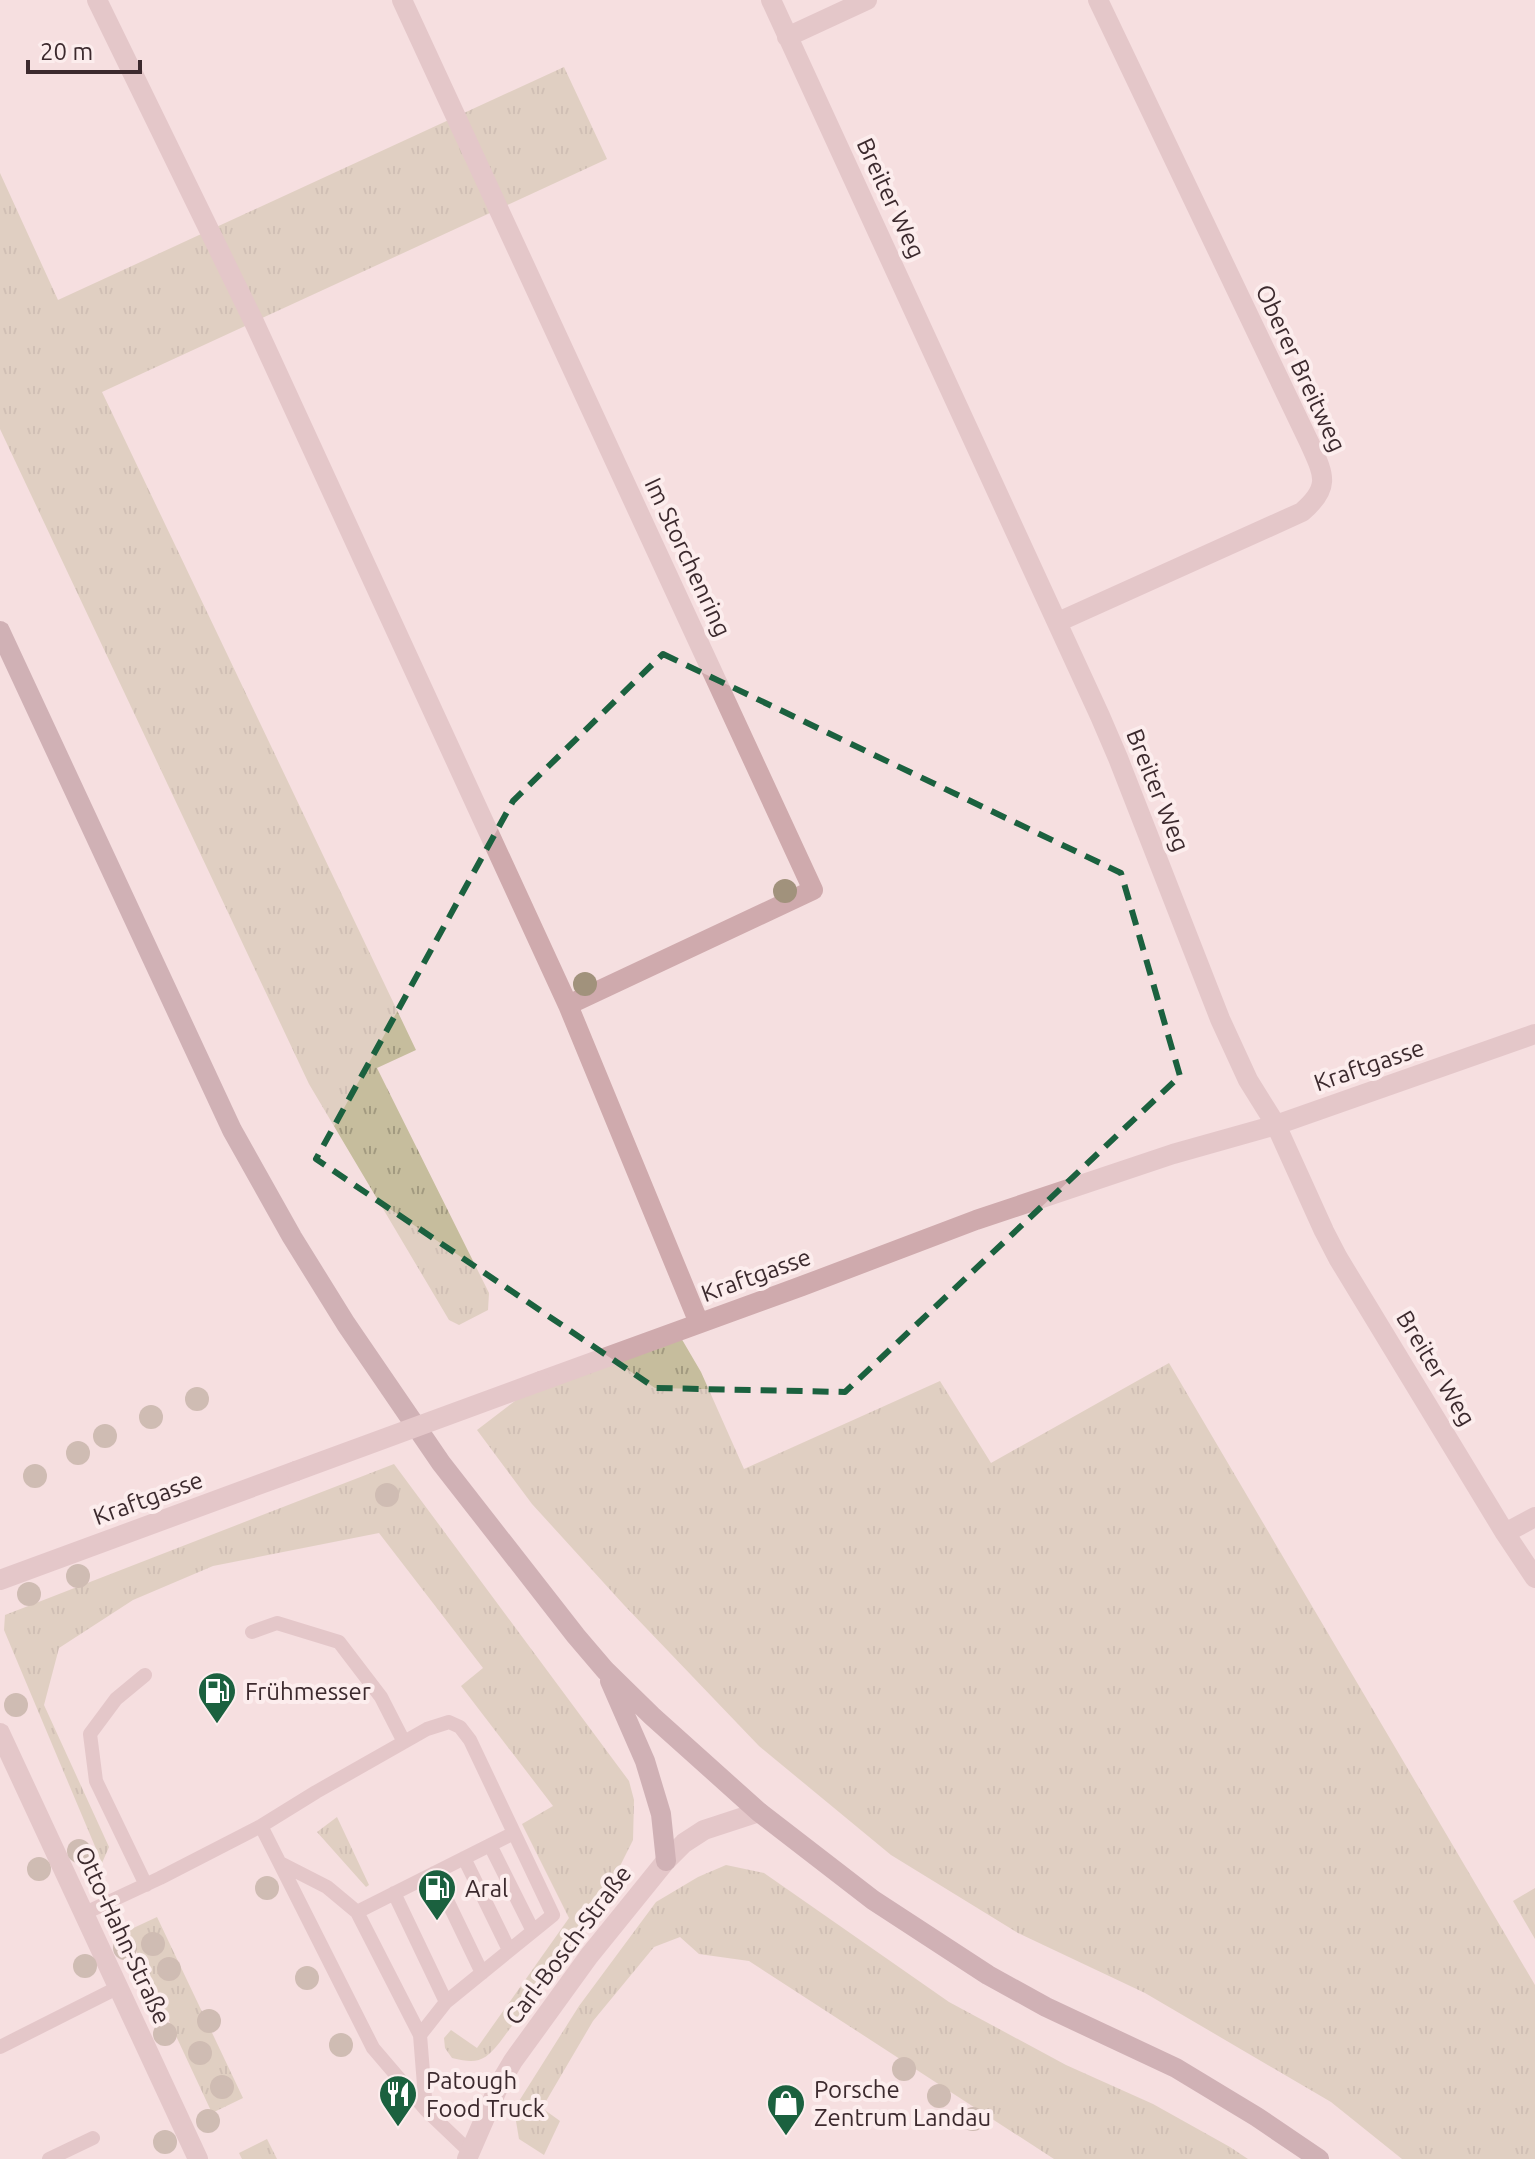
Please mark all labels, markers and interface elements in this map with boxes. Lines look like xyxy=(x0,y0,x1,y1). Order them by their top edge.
scale bar xyxy=(28,24,140,74)
text: 20 m xyxy=(40,38,93,65)
street label: Breiter Weg xyxy=(851,134,931,262)
street label: Oberer Breitweg xyxy=(1250,280,1352,456)
street label: Im Storchenring xyxy=(639,474,737,640)
street label: Breiter Weg xyxy=(1121,725,1195,855)
street label: Kraftgasse xyxy=(1310,1034,1428,1096)
street label: Kraftgasse xyxy=(697,1243,815,1307)
street label: Breiter Weg xyxy=(1391,1306,1481,1430)
street label: Kraftgasse xyxy=(89,1466,207,1530)
fuel station icon: Frühmesser xyxy=(196,1670,238,1725)
place label: Frühmesser xyxy=(245,1678,371,1705)
street label: Otto-Hahn-Straße xyxy=(70,1842,176,2028)
street label: Carl-Bosch-Straße xyxy=(499,1860,637,2030)
fuel station icon: Aral xyxy=(416,1867,458,1922)
place label: Aral xyxy=(465,1875,508,1902)
place label: Patough Food Truck xyxy=(426,2067,545,2122)
restaurant icon: Patough Food Truck xyxy=(377,2073,419,2128)
place label: Porsche Zentrum Landau xyxy=(814,2076,991,2131)
shop icon: Porsche Zentrum Landau xyxy=(765,2082,807,2137)

